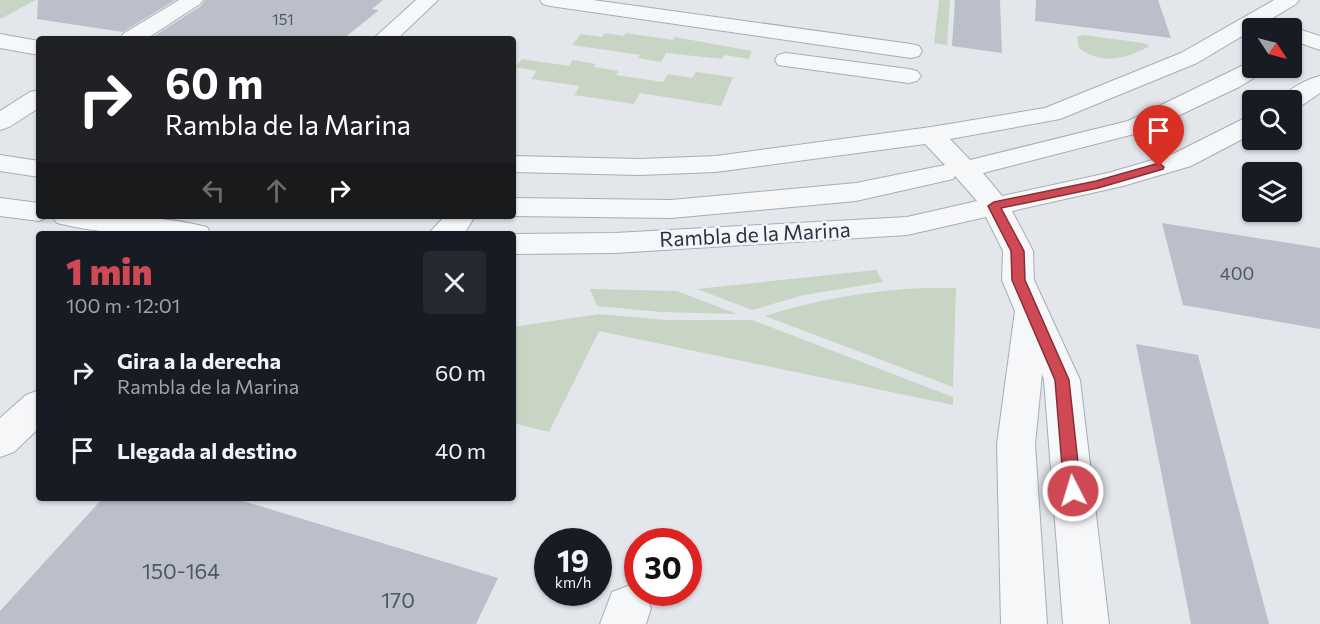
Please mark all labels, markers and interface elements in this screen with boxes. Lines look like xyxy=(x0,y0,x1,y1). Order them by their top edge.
house number: 151 xyxy=(272,10,294,28)
north arrow xyxy=(1242,18,1302,78)
map controls xyxy=(1242,18,1302,222)
text: 60 m xyxy=(165,56,264,108)
icon: right xyxy=(66,60,144,138)
button: search xyxy=(1242,90,1302,150)
pin xyxy=(1133,105,1184,167)
text: Rambla de la Marina xyxy=(165,108,411,141)
icon: arrive xyxy=(1142,114,1175,147)
button: layers xyxy=(1242,162,1302,222)
icon: left xyxy=(197,174,230,207)
icon: ahead xyxy=(260,174,293,207)
icon: right xyxy=(323,174,356,207)
street label: Rambla de la Marina xyxy=(659,216,851,251)
text: 1 min xyxy=(66,248,152,292)
button: close xyxy=(423,251,486,314)
house number: 400 xyxy=(1220,262,1254,284)
text: 100 m · 12:01 xyxy=(66,293,180,317)
text: Gira a la derecha xyxy=(117,347,281,374)
icon: right xyxy=(66,356,99,389)
text: 60 m xyxy=(435,359,486,386)
text: Rambla de la Marina xyxy=(117,374,299,398)
icon: arrive xyxy=(66,434,99,467)
text: Llegada al destino xyxy=(117,437,297,464)
text: 40 m xyxy=(435,437,486,464)
position arrow xyxy=(1041,459,1105,523)
speed limit sign: 30 xyxy=(624,528,702,606)
text: 19 xyxy=(557,541,589,578)
house number: 150-164 xyxy=(142,558,220,583)
text: km/h xyxy=(555,573,591,591)
house number: 170 xyxy=(381,587,415,612)

